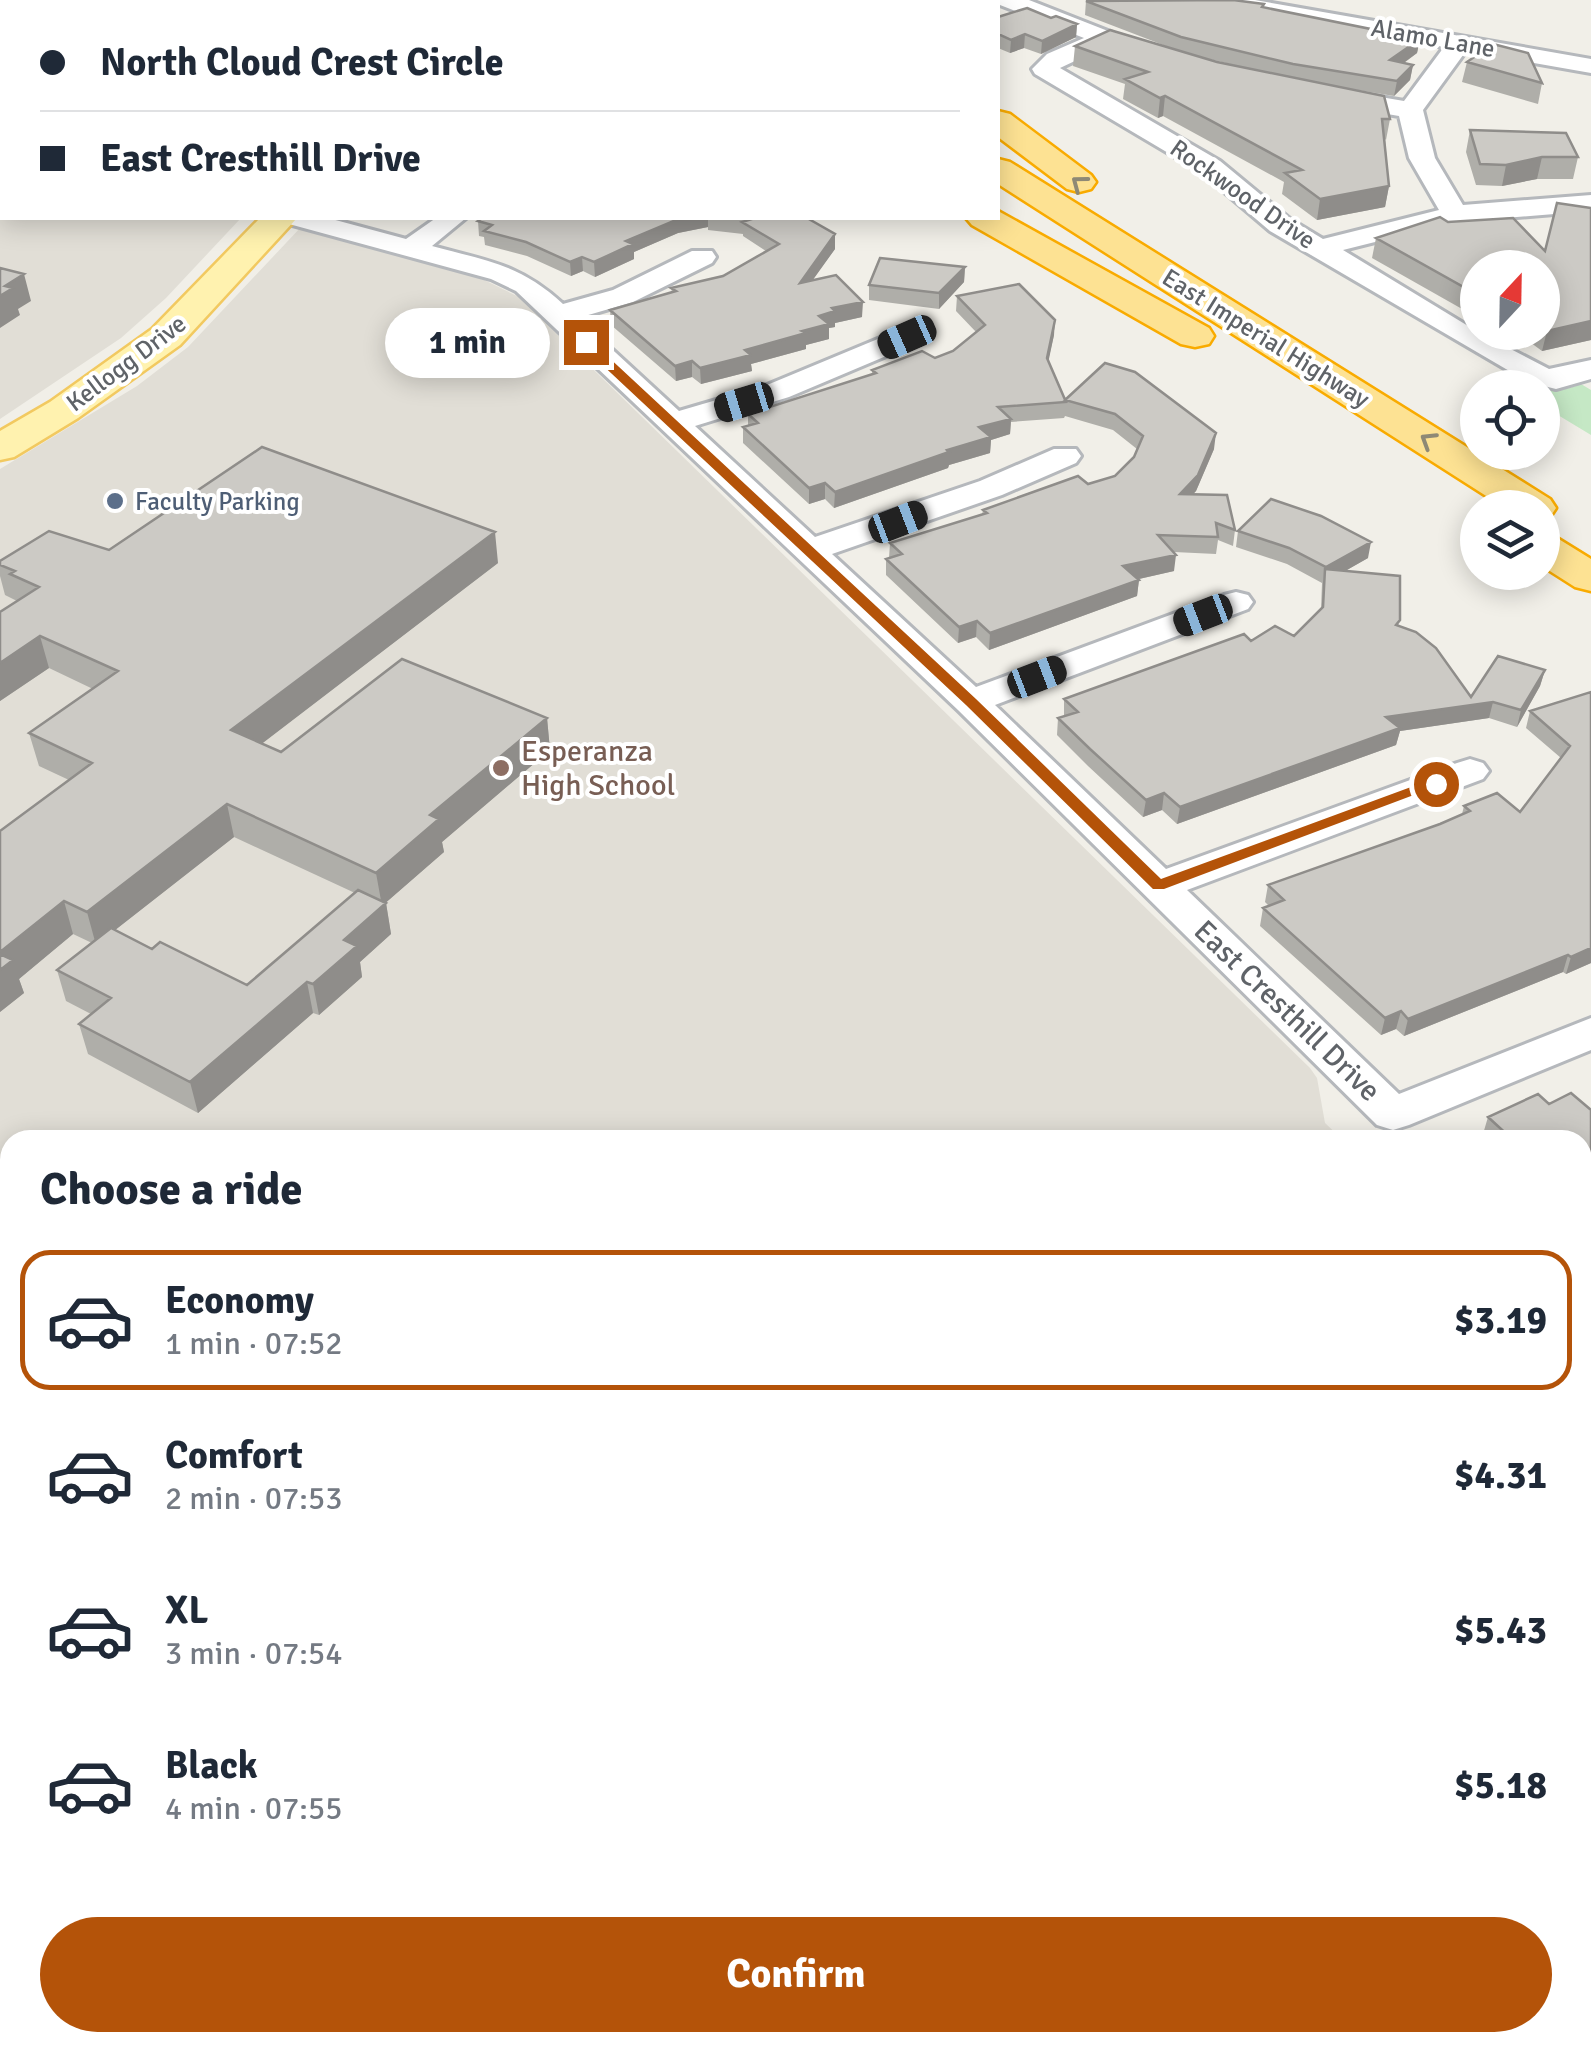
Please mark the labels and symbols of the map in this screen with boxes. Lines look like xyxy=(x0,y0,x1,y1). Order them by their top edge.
street label: Alamo Lane xyxy=(1369,12,1497,64)
street label: Rockwood Drive xyxy=(1164,132,1322,256)
one-way arrow xyxy=(1072,177,1090,194)
north arrow xyxy=(1460,250,1560,350)
street label: East Imperial Highway xyxy=(1157,262,1376,415)
callout: 1 min xyxy=(386,307,551,377)
street label: Kellogg Drive xyxy=(60,308,192,418)
car xyxy=(873,311,941,363)
route end xyxy=(564,320,609,365)
car xyxy=(711,379,777,425)
one-way arrow xyxy=(1421,433,1439,452)
place label: Faculty Parking xyxy=(135,486,300,517)
marker: Faculty Parking xyxy=(104,490,126,512)
car xyxy=(865,497,931,547)
car xyxy=(1170,590,1236,640)
car xyxy=(1004,652,1070,702)
place label: Esperanza High School xyxy=(521,733,675,804)
marker: Esperanza High School xyxy=(490,757,512,779)
route start xyxy=(1414,762,1459,807)
street label: East Cresthill Drive xyxy=(1186,913,1388,1109)

